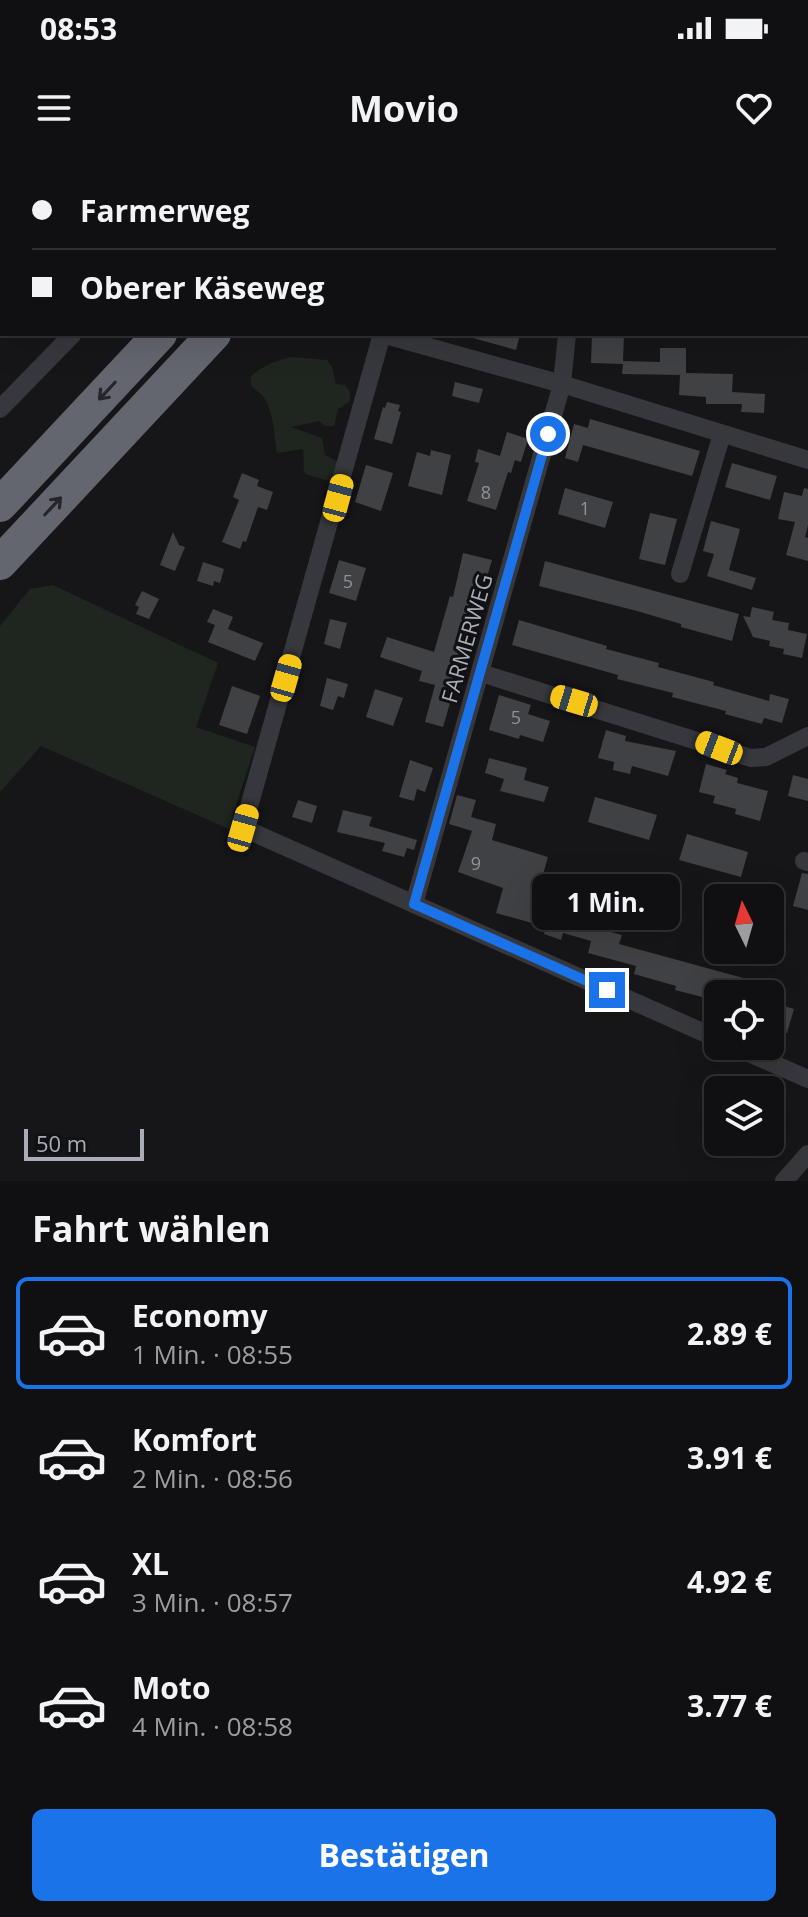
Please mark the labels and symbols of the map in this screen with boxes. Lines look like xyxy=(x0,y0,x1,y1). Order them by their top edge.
one-way arrow xyxy=(97,381,116,401)
route start xyxy=(530,416,566,452)
car xyxy=(320,472,356,524)
house number: 8 xyxy=(481,480,491,504)
one-way arrow xyxy=(44,496,63,516)
house number: 1 xyxy=(580,496,590,520)
house number: 5 xyxy=(343,569,353,593)
street label: FARMERWEG xyxy=(433,570,499,706)
car xyxy=(268,652,304,704)
car xyxy=(548,683,600,719)
house number: 5 xyxy=(511,705,521,729)
car xyxy=(692,728,746,768)
car xyxy=(225,802,261,854)
house number: 9 xyxy=(471,851,481,875)
callout: 1 Min. xyxy=(533,874,681,930)
north arrow xyxy=(704,884,784,964)
route end xyxy=(589,972,625,1008)
scale bar xyxy=(24,1125,144,1161)

